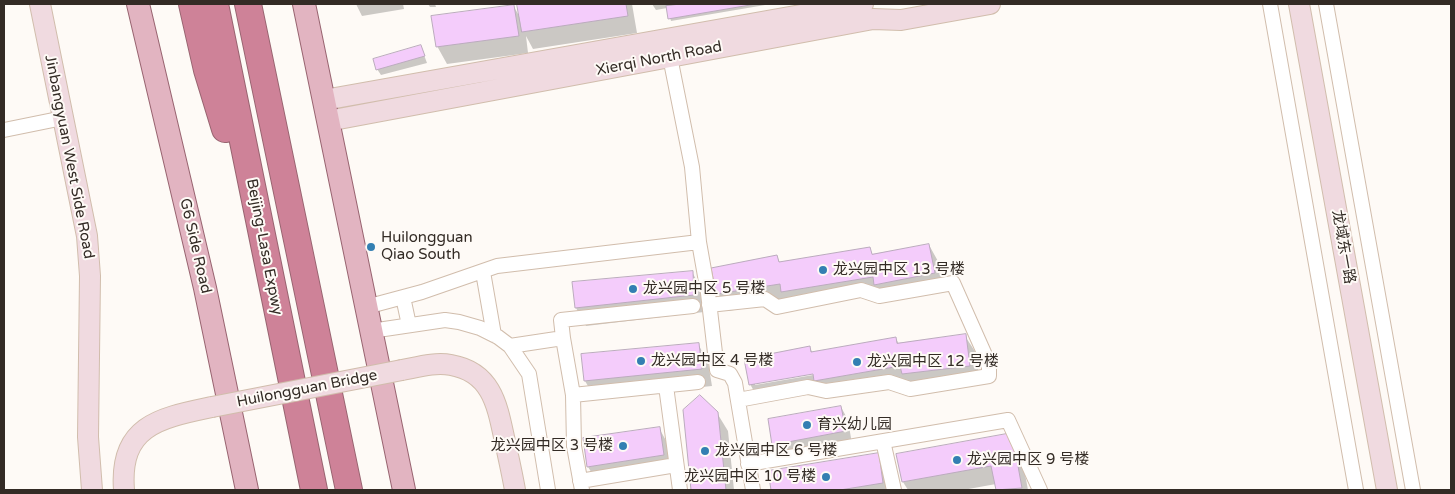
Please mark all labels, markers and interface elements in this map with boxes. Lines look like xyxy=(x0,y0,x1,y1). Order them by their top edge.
street label: Xierqi North Road xyxy=(594,38,724,80)
street label: Jinbangyuan West Side Road xyxy=(40,54,98,260)
street label: Beijing-Lasa Expwy xyxy=(242,177,286,317)
street label: G6 Side Road xyxy=(175,197,215,295)
street label: 龙域东一路 xyxy=(1328,209,1358,285)
place label: Huilongguan Qiao South xyxy=(381,229,473,264)
marker: Huilongguan Qiao South xyxy=(365,241,377,253)
place label: 龙兴园中区 13 号楼 xyxy=(833,261,965,279)
marker: 龙兴园中区 13 号楼 xyxy=(817,264,829,276)
place label: 龙兴园中区 5 号楼 xyxy=(643,280,765,298)
marker: 龙兴园中区 5 号楼 xyxy=(627,283,639,295)
place label: 龙兴园中区 4 号楼 xyxy=(651,352,773,370)
place label: 龙兴园中区 12 号楼 xyxy=(867,353,999,371)
marker: 龙兴园中区 4 号楼 xyxy=(635,355,647,367)
marker: 龙兴园中区 12 号楼 xyxy=(851,356,863,368)
street label: Huilongguan Bridge xyxy=(235,367,379,411)
place label: 育兴幼儿园 xyxy=(817,416,892,434)
marker: 育兴幼儿园 xyxy=(801,419,813,431)
place label: 龙兴园中区 3 号楼 xyxy=(491,437,613,455)
marker: 龙兴园中区 3 号楼 xyxy=(617,440,629,452)
place label: 龙兴园中区 6 号楼 xyxy=(715,442,837,460)
marker: 龙兴园中区 6 号楼 xyxy=(699,445,711,457)
place label: 龙兴园中区 9 号楼 xyxy=(967,451,1089,469)
marker: 龙兴园中区 9 号楼 xyxy=(951,454,963,466)
place label: 龙兴园中区 10 号楼 xyxy=(684,468,816,486)
marker: 龙兴园中区 10 号楼 xyxy=(820,471,832,483)

